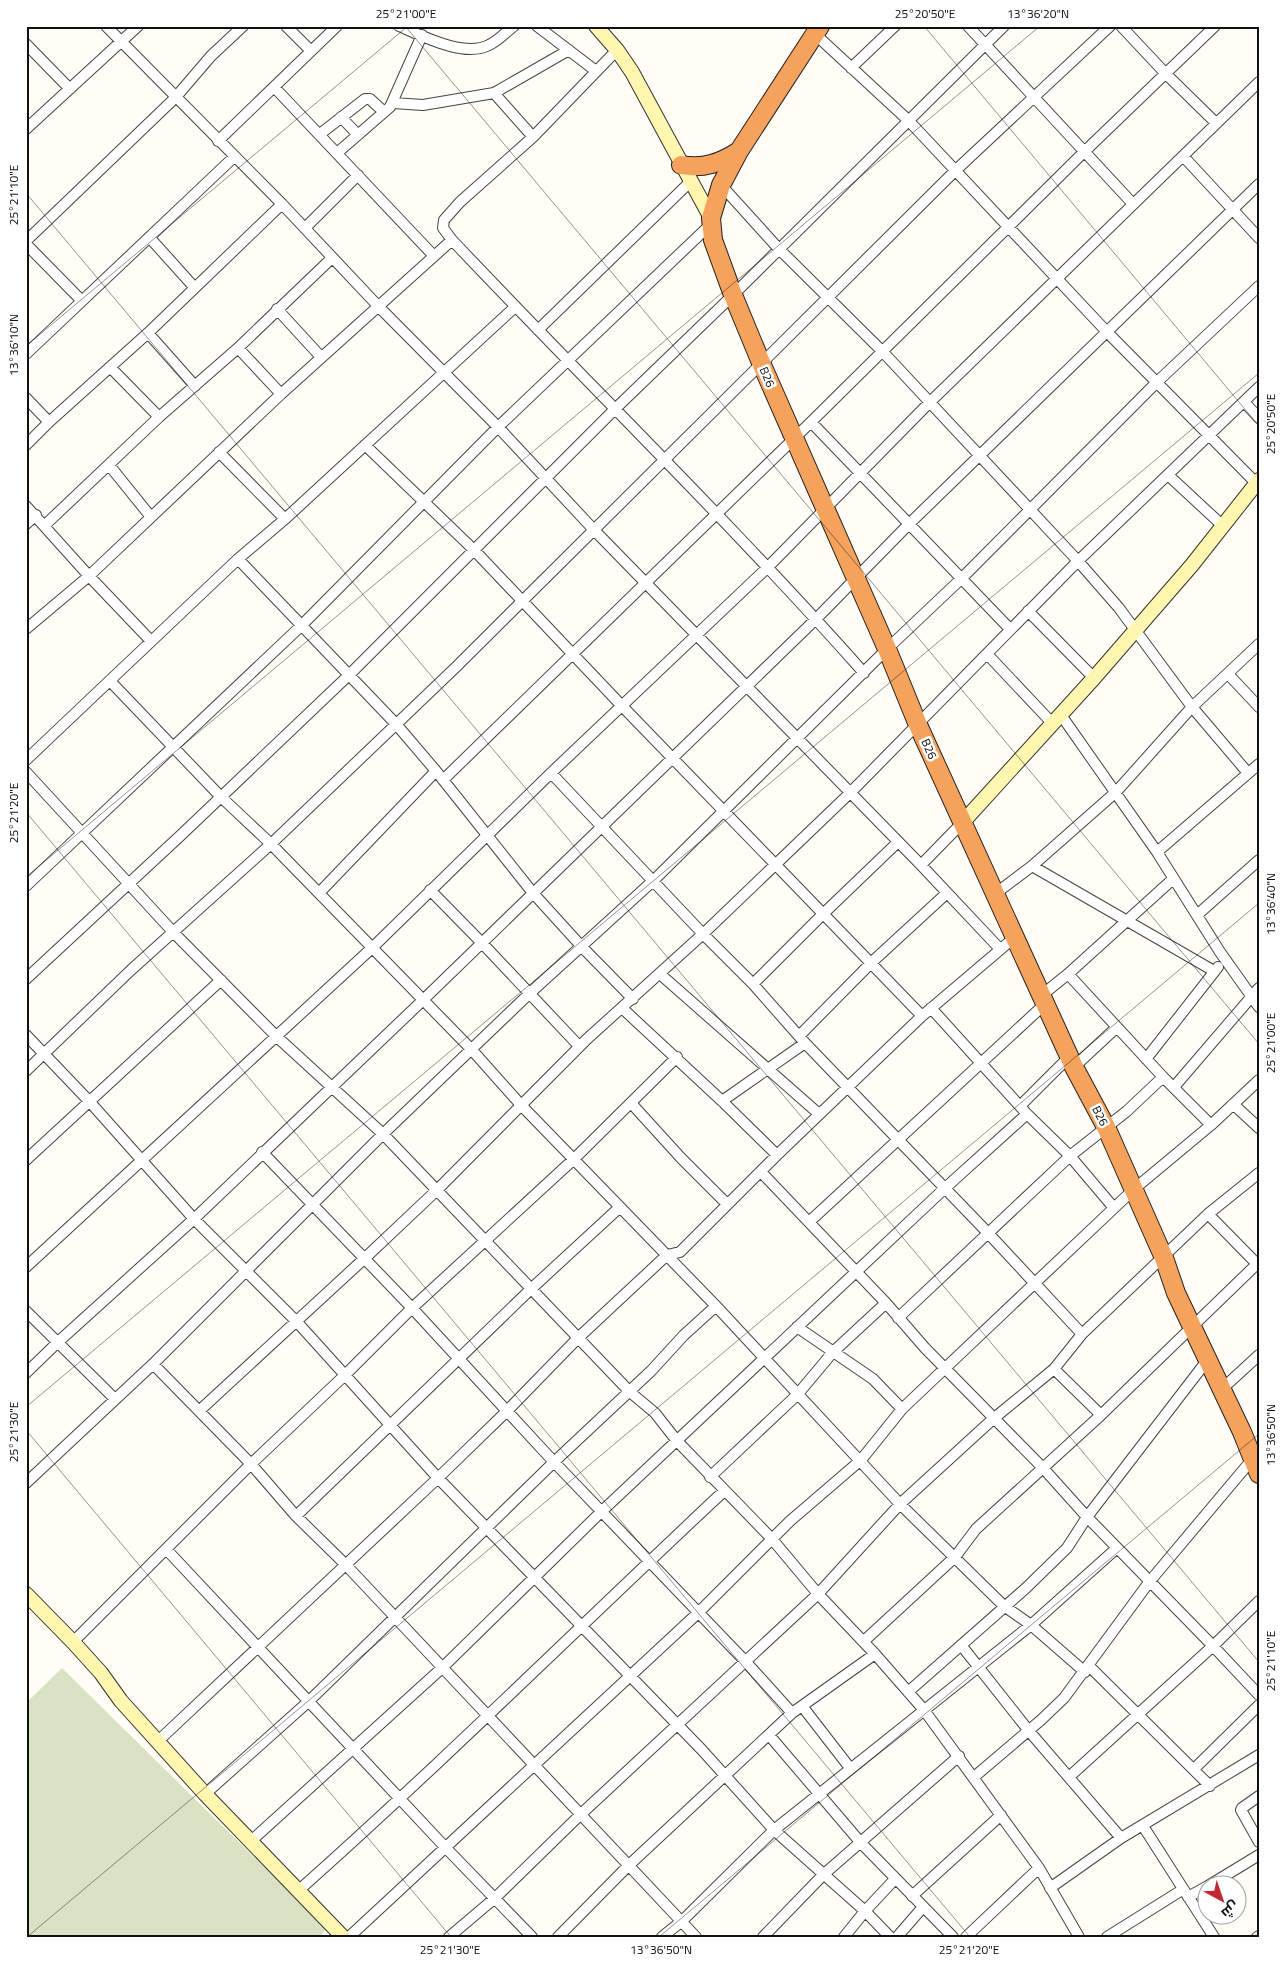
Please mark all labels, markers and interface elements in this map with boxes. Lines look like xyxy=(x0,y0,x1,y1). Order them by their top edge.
text: 25°21'00"E xyxy=(376,2,437,25)
text: 25°20'50"E xyxy=(895,2,956,25)
text: 13°36'20"N xyxy=(1007,2,1069,25)
text: 25°21'10"E xyxy=(2,164,25,225)
text: 13°36'10"N xyxy=(2,314,25,376)
street label: B26 xyxy=(753,363,782,391)
text: 25°20'50"E xyxy=(1259,393,1282,454)
street label: B26 xyxy=(915,735,944,763)
text: 25°21'20"E xyxy=(2,782,25,843)
text: 13°36'40"N xyxy=(1259,873,1282,935)
text: 25°21'00"E xyxy=(1259,1012,1282,1073)
street label: B26 xyxy=(1085,1101,1116,1131)
text: 25°21'30"E xyxy=(2,1401,25,1462)
text: 13°36'50"N xyxy=(1259,1404,1282,1466)
text: 25°21'10"E xyxy=(1259,1630,1282,1691)
north arrow xyxy=(1198,1876,1248,1926)
text: ش xyxy=(1215,1894,1246,1926)
text: 25°21'30"E xyxy=(420,1938,481,1961)
text: 13°36'50"N xyxy=(630,1938,692,1961)
text: 25°21'20"E xyxy=(939,1938,1000,1961)

